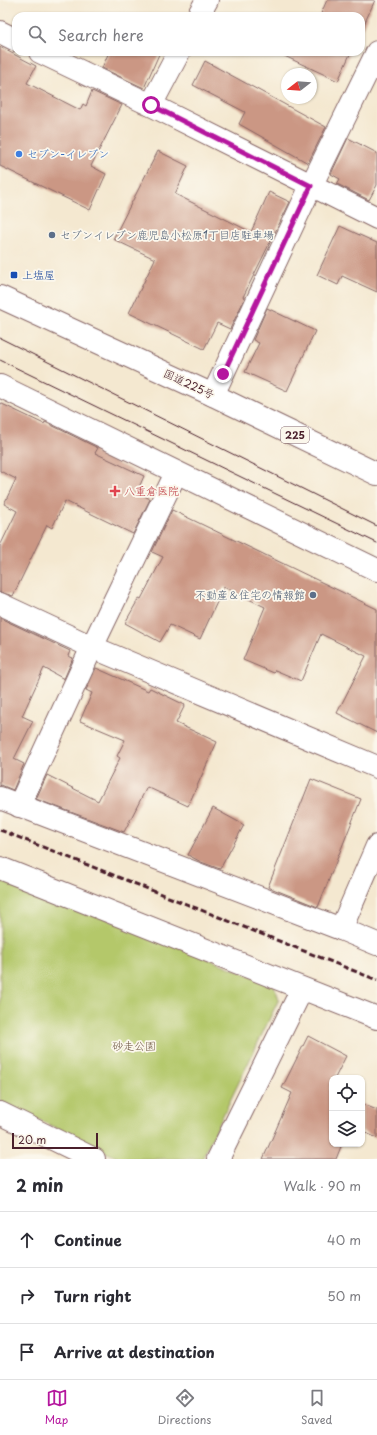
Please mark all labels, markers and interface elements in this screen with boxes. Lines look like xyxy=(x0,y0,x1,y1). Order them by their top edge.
search box xyxy=(12,12,365,56)
icon: search xyxy=(26,23,48,45)
text: Search here xyxy=(58,23,144,46)
north arrow xyxy=(281,68,317,104)
route start xyxy=(142,96,160,114)
place label: セブン-イレブン xyxy=(27,145,109,162)
marker: セブン-イレブン xyxy=(14,149,24,159)
place label: セブンイレブン鹿児島小松原1丁目店駐車場 xyxy=(60,226,274,243)
marker: セブンイレブン鹿児島小松原1丁目店駐車場 xyxy=(47,230,57,240)
place label: 上塩屋 xyxy=(22,266,55,283)
marker: 上塩屋 xyxy=(9,270,19,280)
street label: 国道225号 xyxy=(161,364,218,403)
route end xyxy=(214,365,232,383)
road number: 225 xyxy=(281,427,309,443)
place label: 八重倉医院 xyxy=(124,482,179,499)
marker: 八重倉医院 xyxy=(109,485,121,497)
place label: 不動産＆住宅の情報館 xyxy=(195,586,305,603)
marker: 不動産＆住宅の情報館 xyxy=(308,590,318,600)
park label: 砂走公園 xyxy=(112,1037,156,1054)
map controls xyxy=(329,1075,365,1147)
button: locate xyxy=(329,1075,365,1111)
button: layers xyxy=(329,1111,365,1147)
scale bar xyxy=(12,1131,98,1150)
text: 20 m xyxy=(18,1131,46,1148)
text: 2 min xyxy=(16,1172,63,1198)
text: Walk · 90 m xyxy=(284,1176,361,1195)
text: Continue xyxy=(54,1228,122,1251)
icon: ahead xyxy=(16,1229,38,1251)
text: 40 m xyxy=(327,1230,361,1249)
text: Turn right xyxy=(54,1284,131,1307)
icon: right xyxy=(16,1285,38,1307)
text: 50 m xyxy=(327,1286,361,1305)
text: Arrive at destination xyxy=(54,1340,215,1363)
icon: arrive xyxy=(16,1341,38,1363)
tab: Map xyxy=(45,1387,68,1428)
tab: Directions xyxy=(158,1387,211,1428)
tab: Saved xyxy=(301,1387,332,1428)

